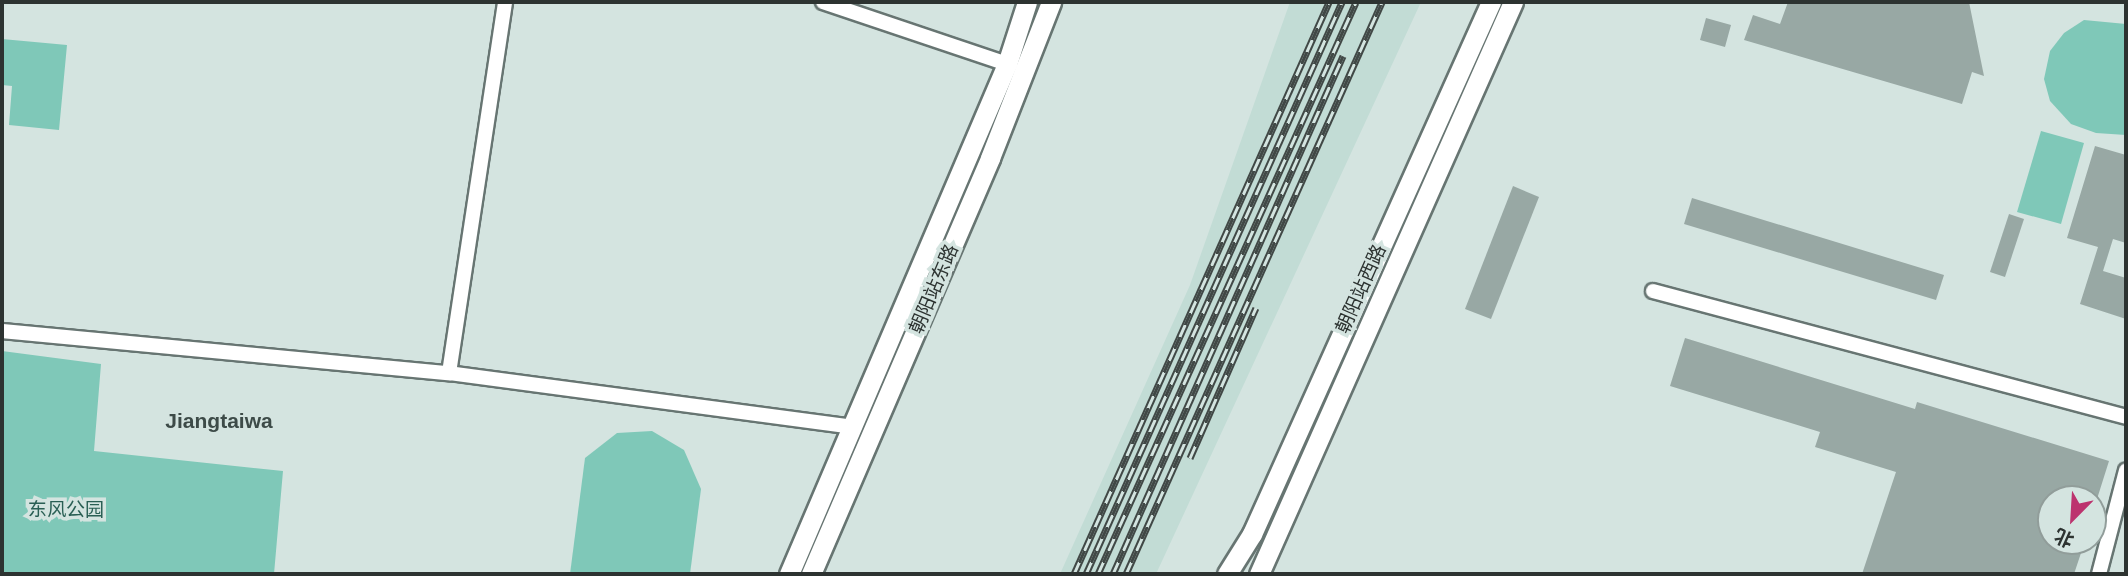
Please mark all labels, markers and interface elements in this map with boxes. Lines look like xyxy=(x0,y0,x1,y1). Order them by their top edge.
street label: 朝阳站东路 xyxy=(905,241,963,337)
street label: 朝阳站西路 xyxy=(1331,241,1391,337)
district label: Jiangtaiwa xyxy=(165,408,273,434)
north arrow xyxy=(2037,485,2107,555)
park label: 东风公园 xyxy=(28,499,104,521)
text: 北 xyxy=(2051,524,2077,551)

